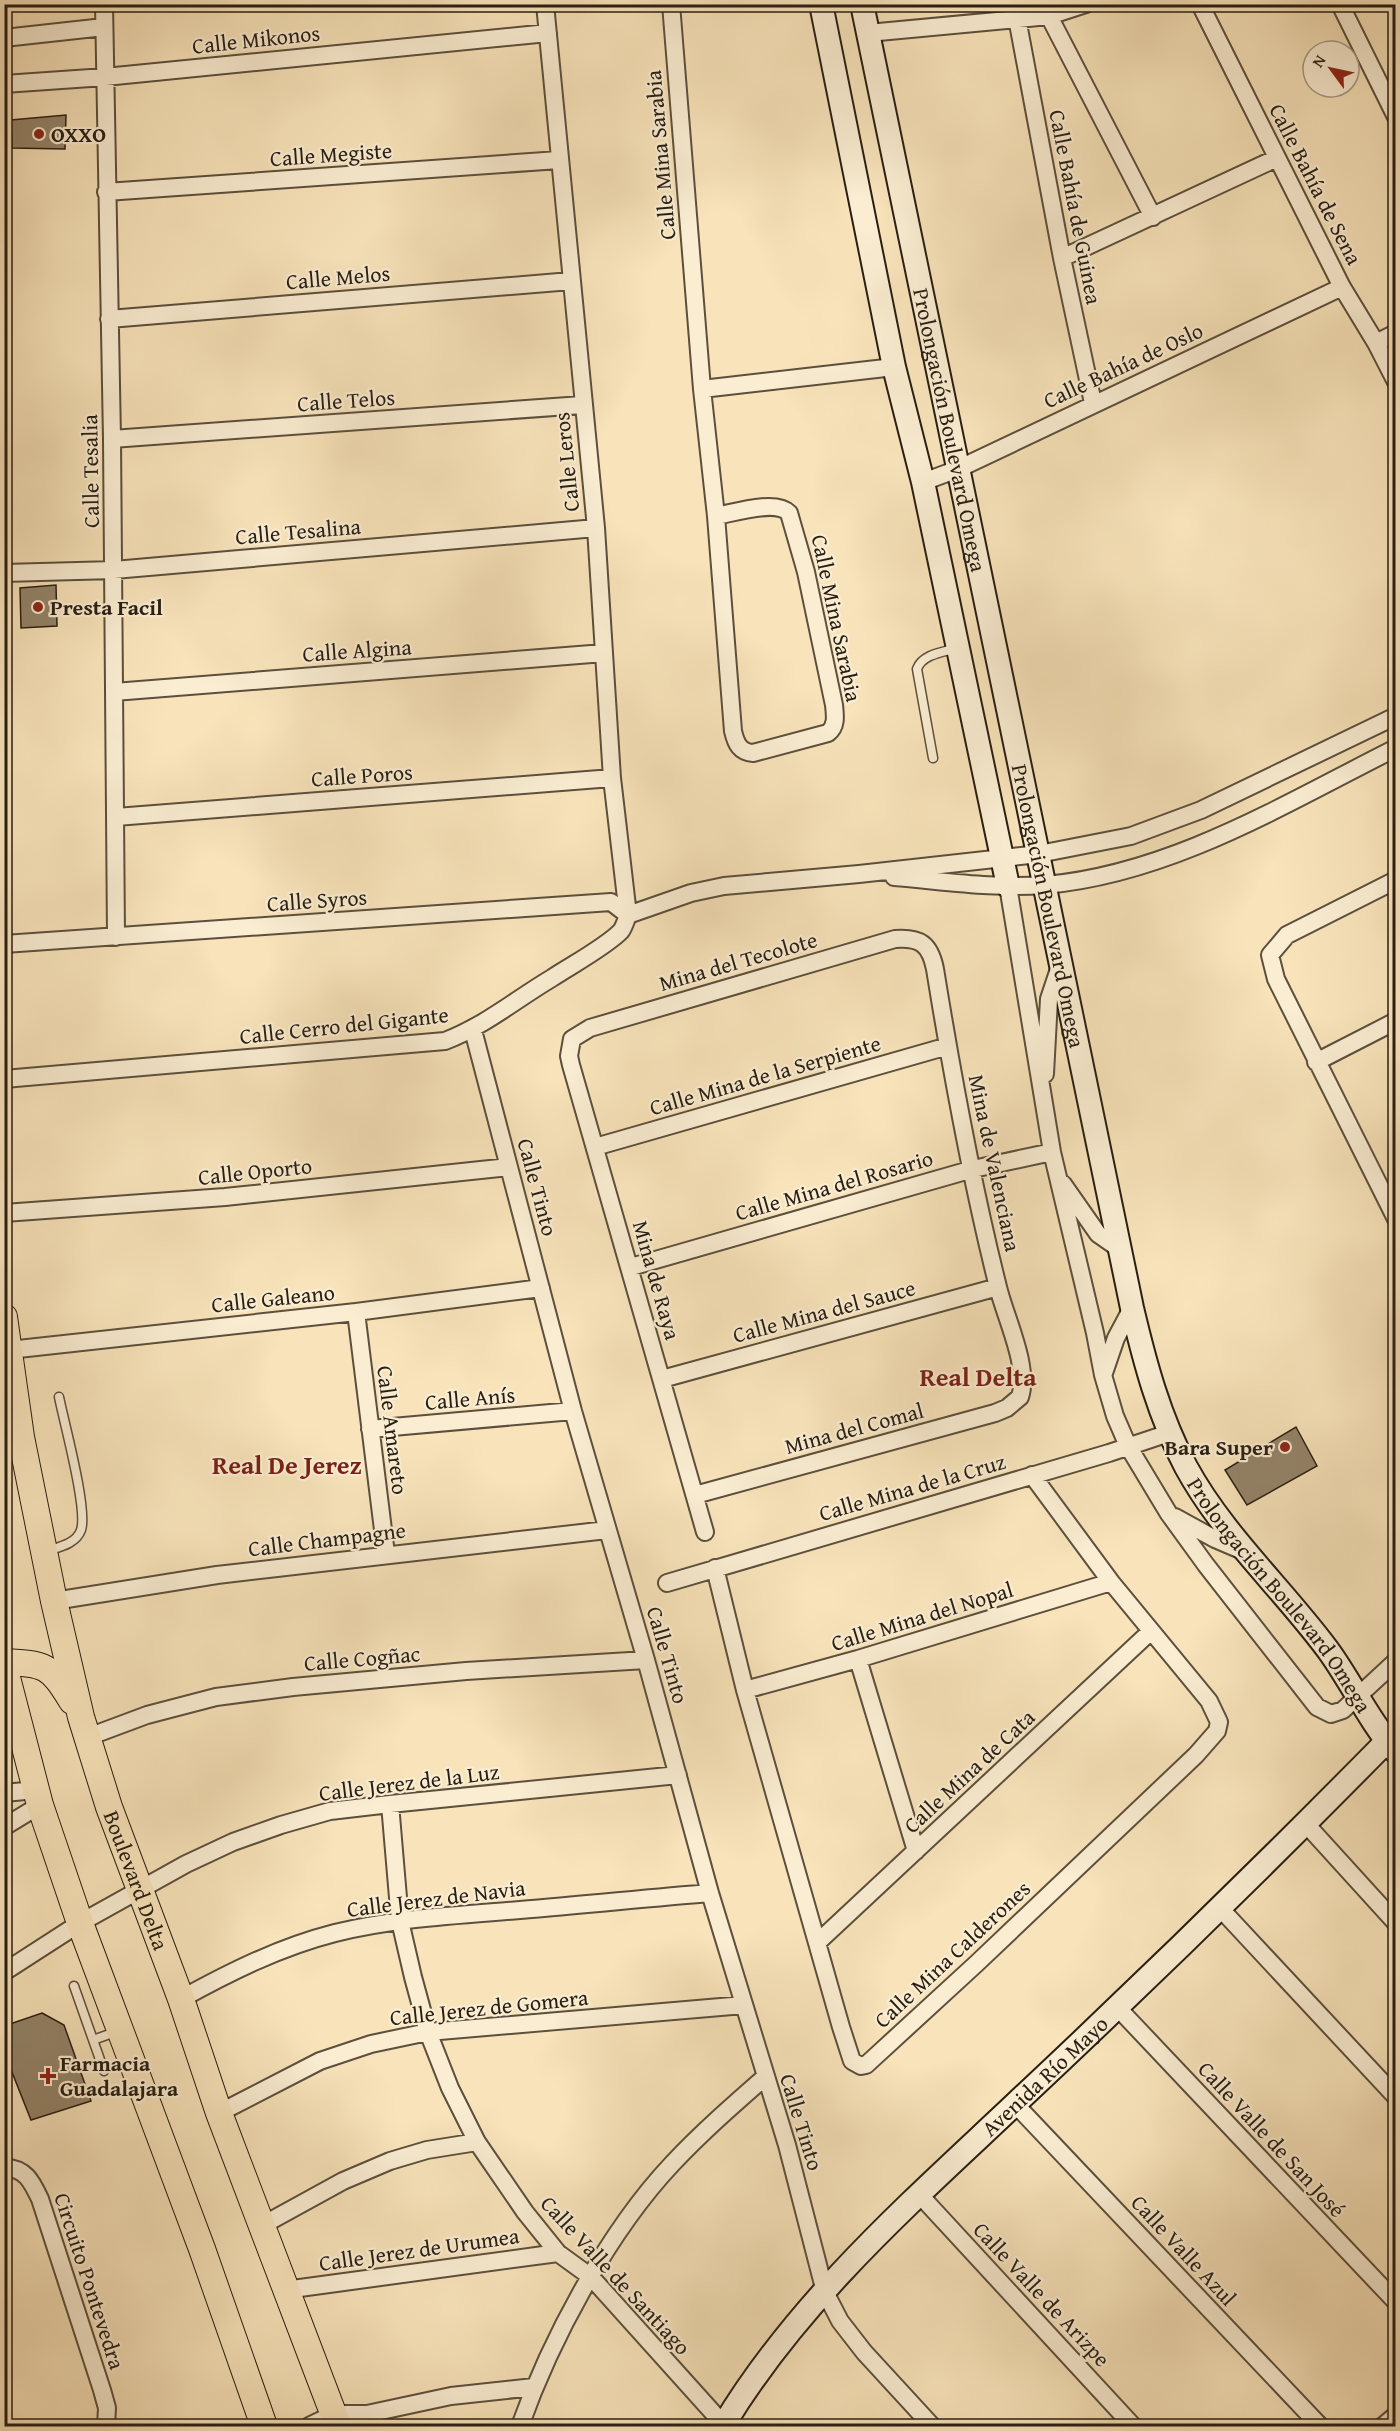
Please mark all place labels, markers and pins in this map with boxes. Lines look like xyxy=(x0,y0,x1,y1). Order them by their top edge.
place label: OXXO xyxy=(51,118,106,150)
marker: OXXO xyxy=(32,127,46,141)
place label: Presta Facil xyxy=(50,591,163,623)
marker: Presta Facil xyxy=(31,600,45,614)
place label: Bara Super xyxy=(1165,1431,1273,1463)
marker: Bara Super xyxy=(1278,1440,1292,1454)
place label: Farmacia Guadalajara xyxy=(60,2047,179,2104)
marker: Farmacia Guadalajara xyxy=(41,2069,55,2083)

